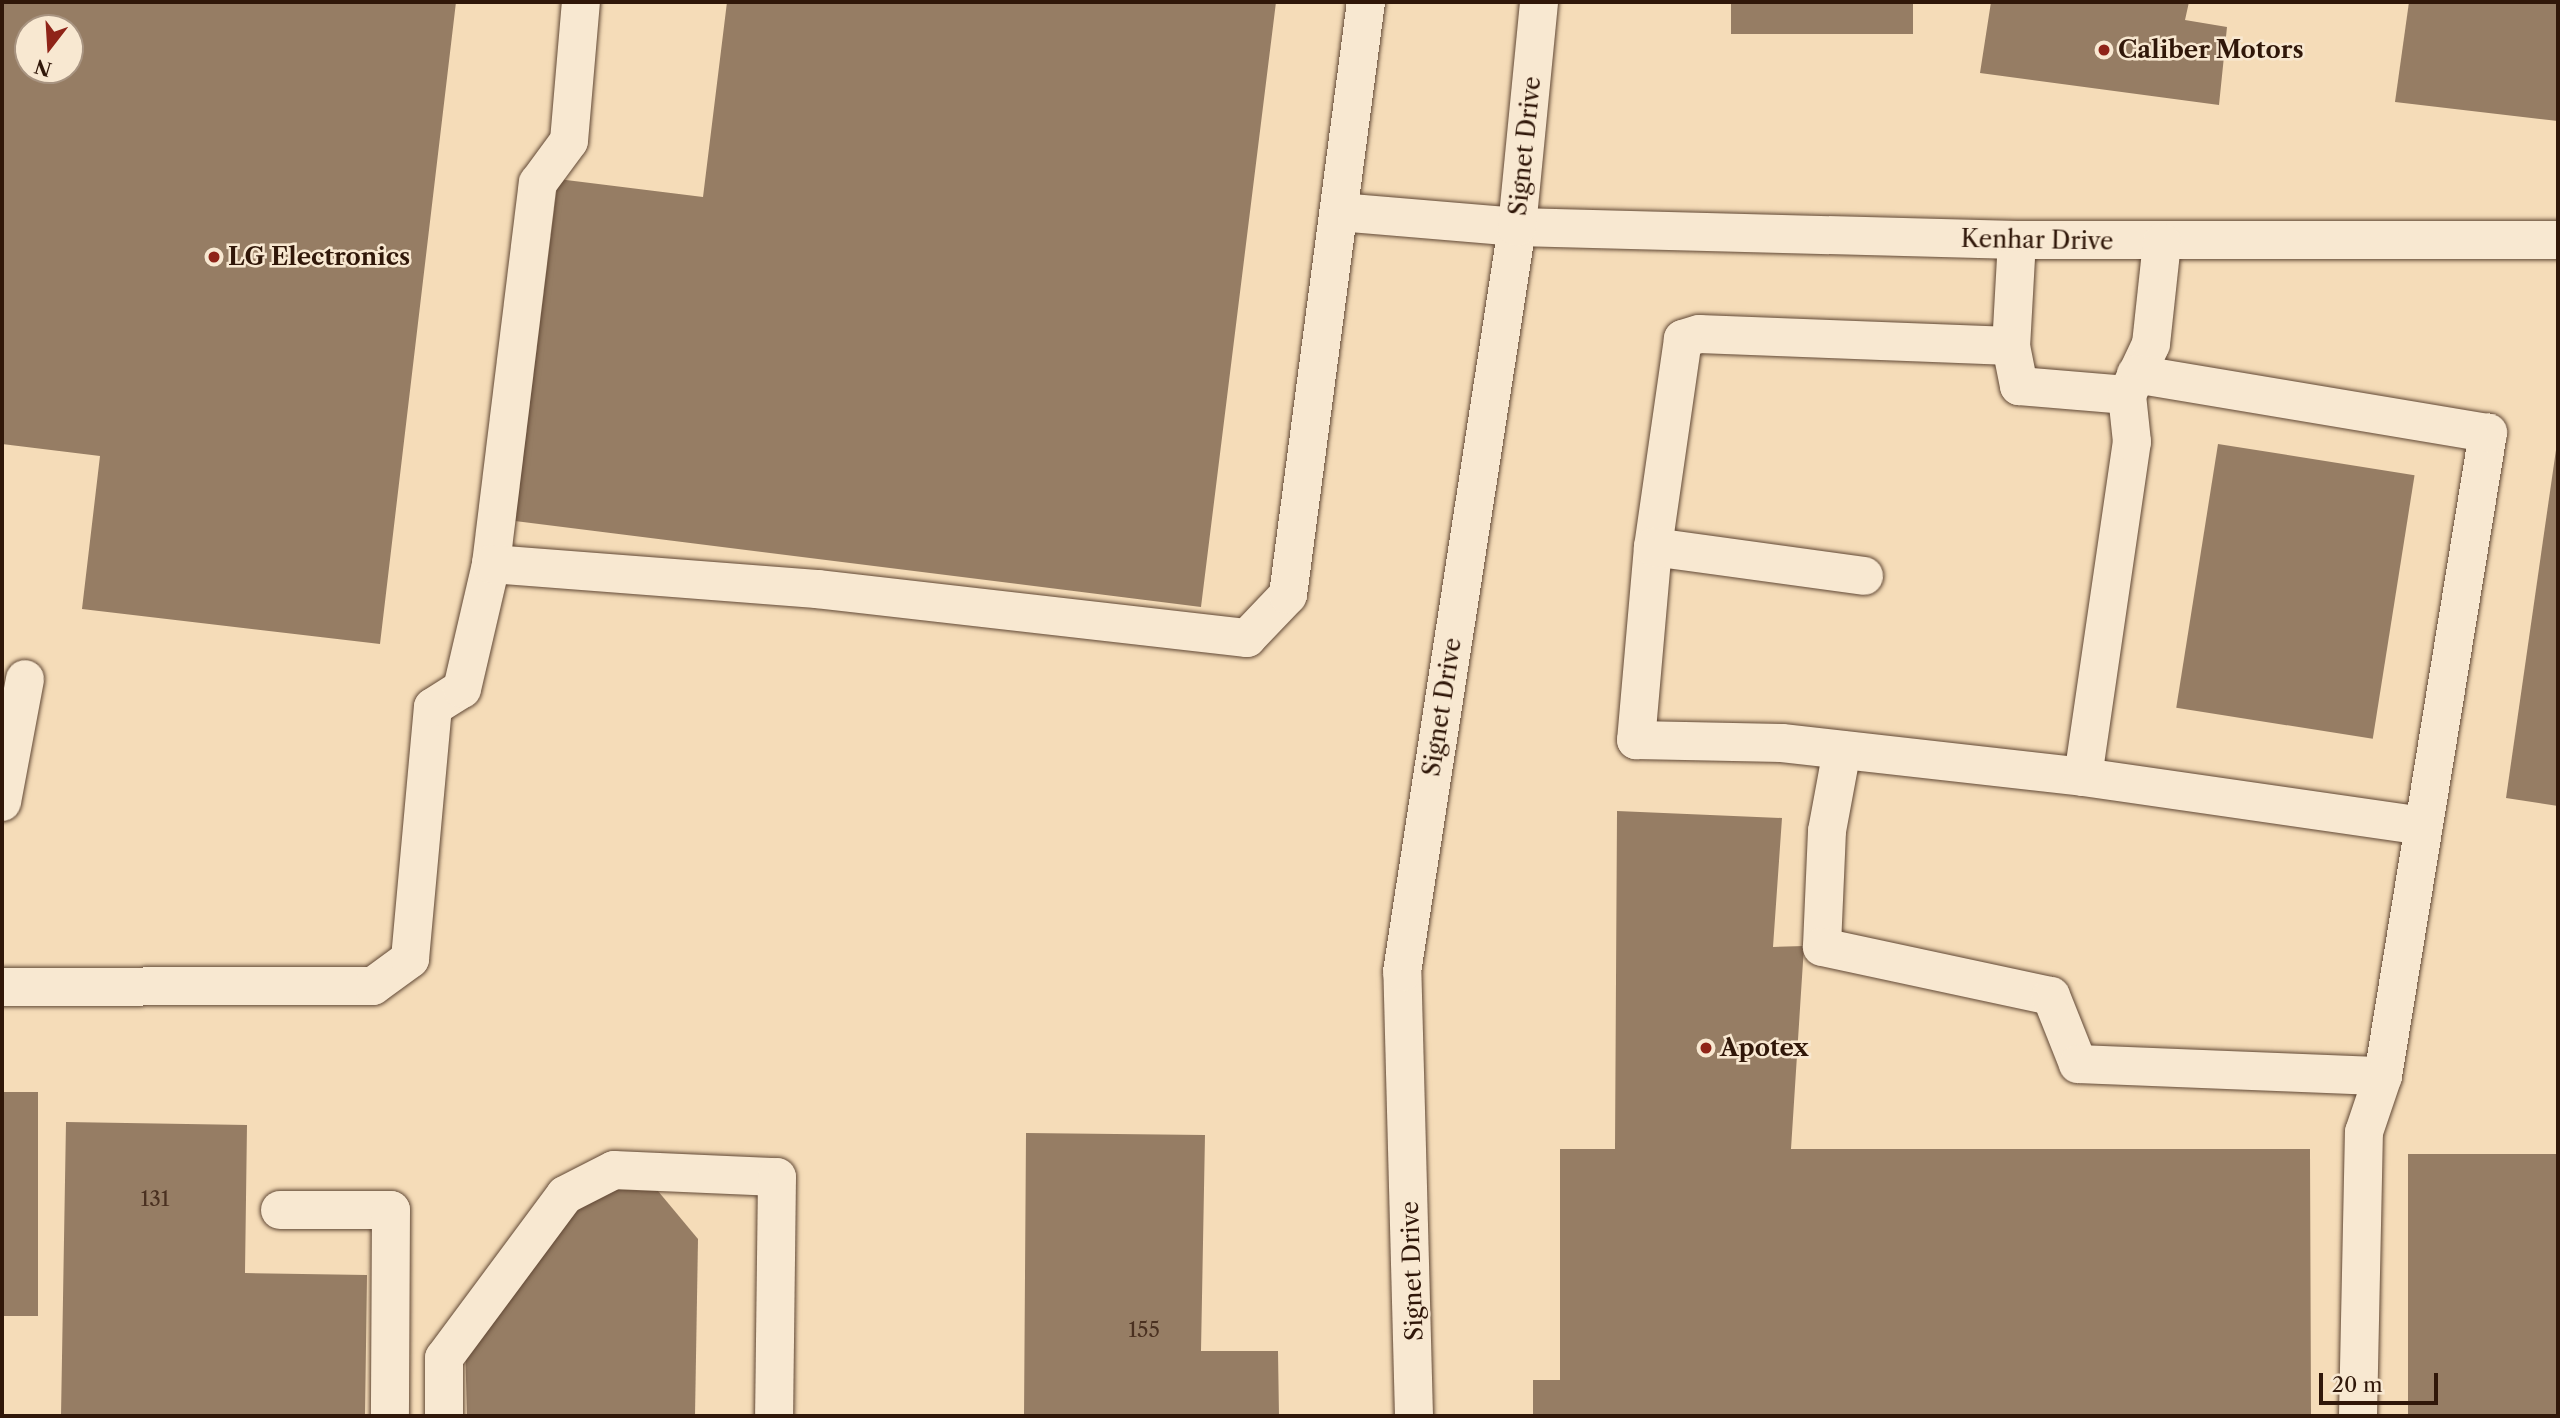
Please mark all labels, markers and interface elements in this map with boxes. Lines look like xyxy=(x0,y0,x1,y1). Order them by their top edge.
north arrow xyxy=(14,14,84,84)
place label: Caliber Motors xyxy=(2118,36,2304,64)
marker: Caliber Motors xyxy=(2096,42,2112,58)
text: N xyxy=(32,54,55,81)
street label: Signet Drive xyxy=(1503,75,1547,217)
street label: Kenhar Drive xyxy=(1960,224,2114,256)
place label: LG Electronics xyxy=(228,243,410,271)
marker: LG Electronics xyxy=(206,249,222,265)
street label: Signet Drive xyxy=(1417,636,1467,778)
place label: Apotex xyxy=(1720,1034,1808,1062)
marker: Apotex xyxy=(1698,1040,1714,1056)
house number: 131 xyxy=(140,1186,170,1212)
street label: Signet Drive xyxy=(1395,1201,1429,1341)
house number: 155 xyxy=(1128,1317,1160,1343)
scale bar xyxy=(2322,1358,2441,1402)
text: 20 m xyxy=(2332,1372,2383,1397)

